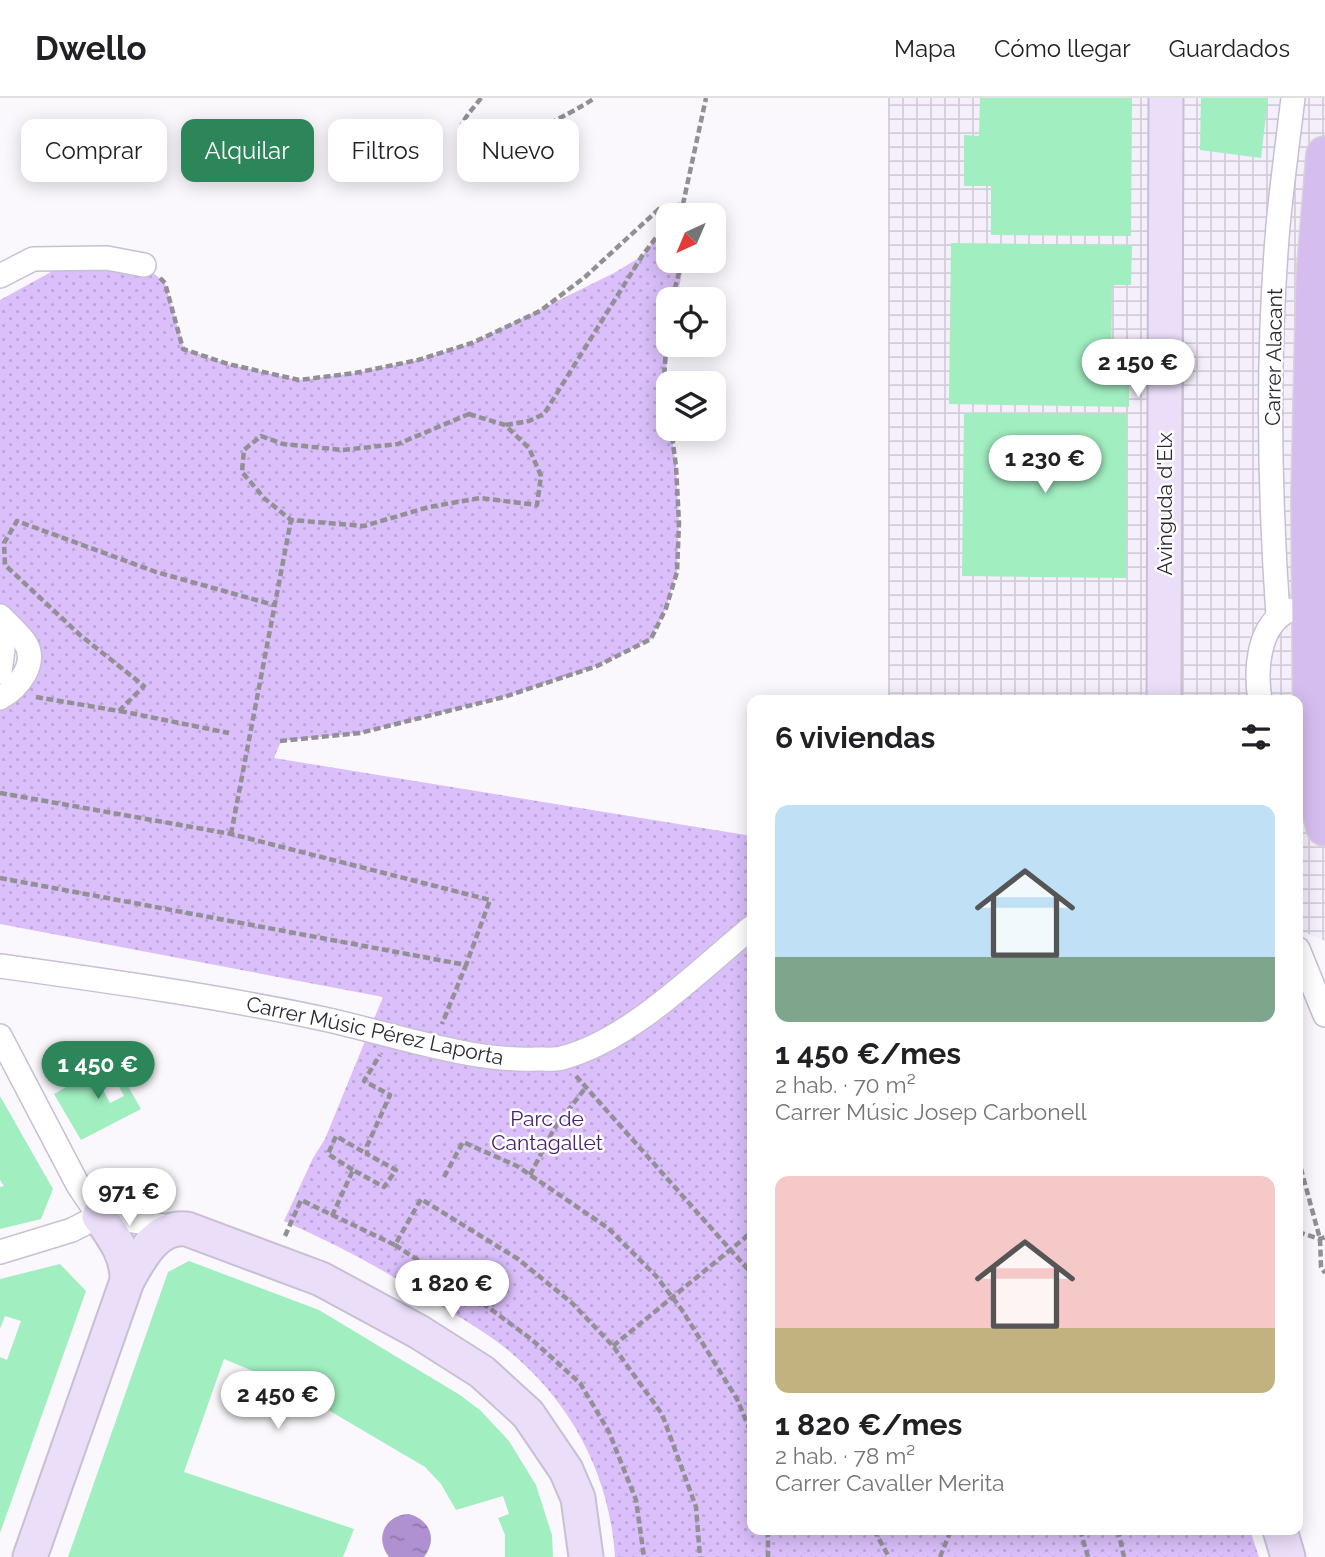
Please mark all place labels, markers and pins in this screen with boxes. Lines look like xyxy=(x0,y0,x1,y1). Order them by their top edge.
pin: 2 150 € xyxy=(1073,340,1203,399)
pin: 1 230 € xyxy=(980,436,1110,495)
pin: 1 450 € xyxy=(33,1042,163,1101)
pin: 971 € xyxy=(80,1168,178,1228)
pin: 1 820 € xyxy=(387,1260,517,1320)
pin: 2 450 € xyxy=(213,1372,343,1431)

